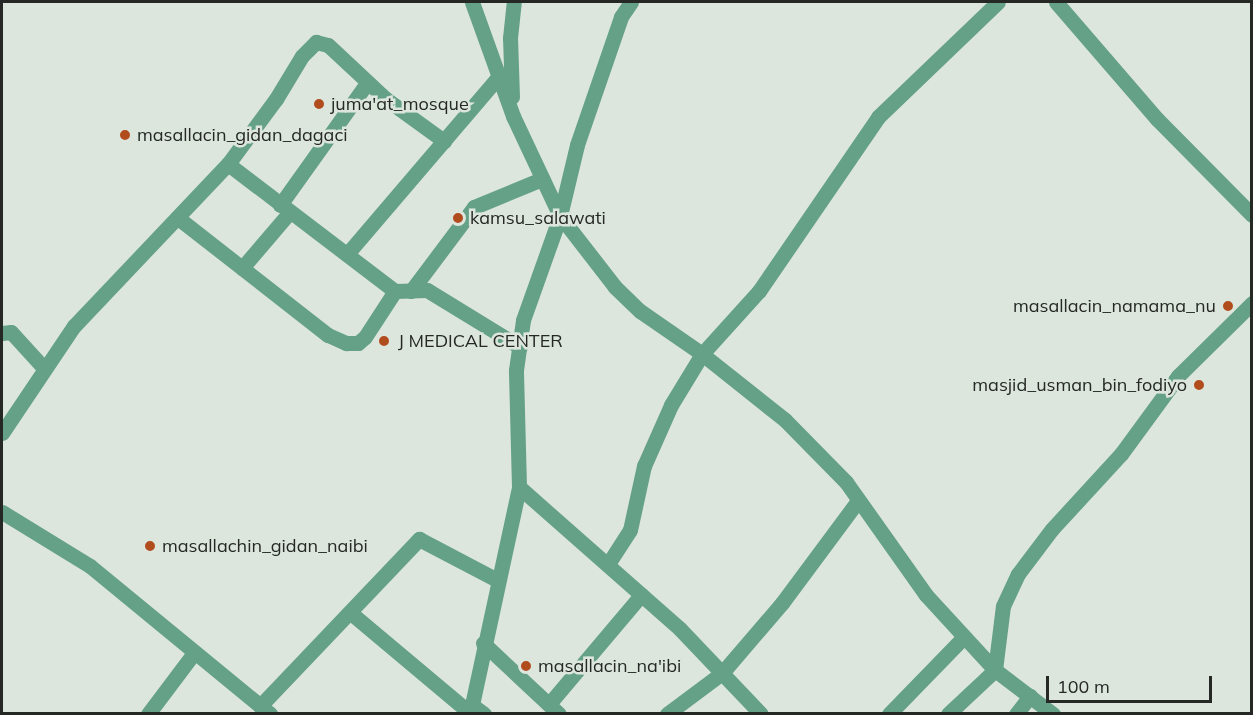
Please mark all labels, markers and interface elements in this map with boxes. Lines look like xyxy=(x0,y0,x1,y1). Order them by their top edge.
place label: juma'at_mosque xyxy=(331,93,469,115)
marker: juma'at_mosque xyxy=(312,97,326,111)
place label: masallacin_gidan_dagaci xyxy=(137,124,348,146)
marker: masallacin_gidan_dagaci xyxy=(118,128,132,142)
place label: kamsu_salawati xyxy=(470,207,606,229)
marker: kamsu_salawati xyxy=(451,211,465,225)
place label: masallacin_namama_nu xyxy=(1013,295,1216,317)
marker: masallacin_namama_nu xyxy=(1221,299,1235,313)
place label: J MEDICAL CENTER xyxy=(398,330,563,352)
marker: J MEDICAL CENTER xyxy=(375,332,393,350)
place label: masjid_usman_bin_fodiyo xyxy=(972,374,1187,396)
marker: masjid_usman_bin_fodiyo xyxy=(1192,378,1206,392)
place label: masallachin_gidan_naibi xyxy=(162,535,368,557)
marker: masallachin_gidan_naibi xyxy=(143,539,157,553)
place label: masallacin_na'ibi xyxy=(538,655,681,677)
marker: masallacin_na'ibi xyxy=(519,659,533,673)
scale bar xyxy=(1049,664,1216,702)
text: 100 m xyxy=(1057,675,1110,698)

